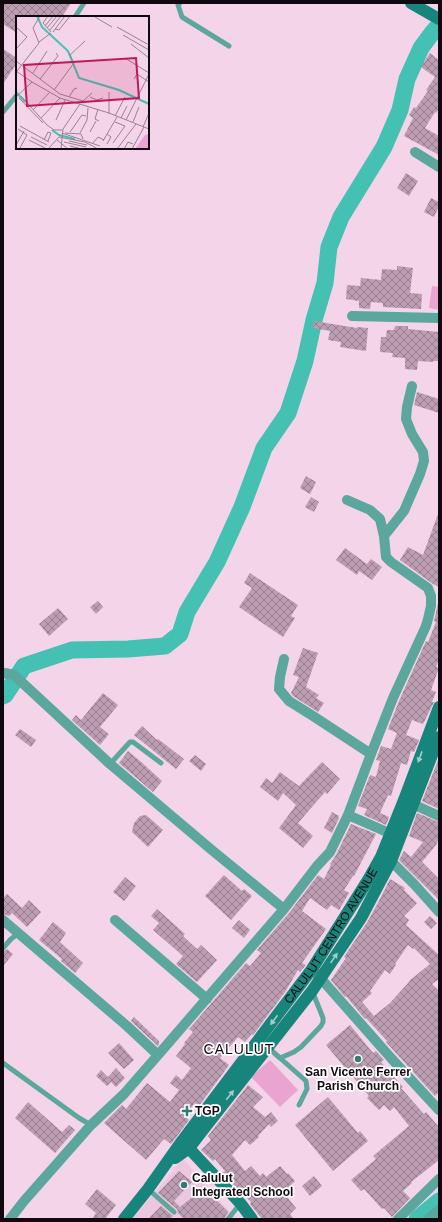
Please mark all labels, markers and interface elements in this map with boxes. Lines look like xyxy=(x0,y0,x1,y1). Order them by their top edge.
inset map xyxy=(16,16,149,149)
one-way arrow xyxy=(417,751,423,763)
street label: CALULUT CENTRO AVENUE xyxy=(281,865,380,1007)
one-way arrow xyxy=(330,953,338,963)
one-way arrow xyxy=(270,1014,278,1025)
district label: CALULUT xyxy=(204,1041,274,1057)
marker: San Vicente Ferrer Parish Church xyxy=(353,1054,363,1064)
place label: San Vicente Ferrer Parish Church xyxy=(305,1065,411,1093)
one-way arrow xyxy=(226,1090,234,1100)
place label: TGP xyxy=(195,1104,220,1118)
marker: TGP xyxy=(182,1106,192,1116)
place label: Calulut Integrated School xyxy=(192,1171,293,1199)
marker: Calulut Integrated School xyxy=(179,1180,189,1190)

